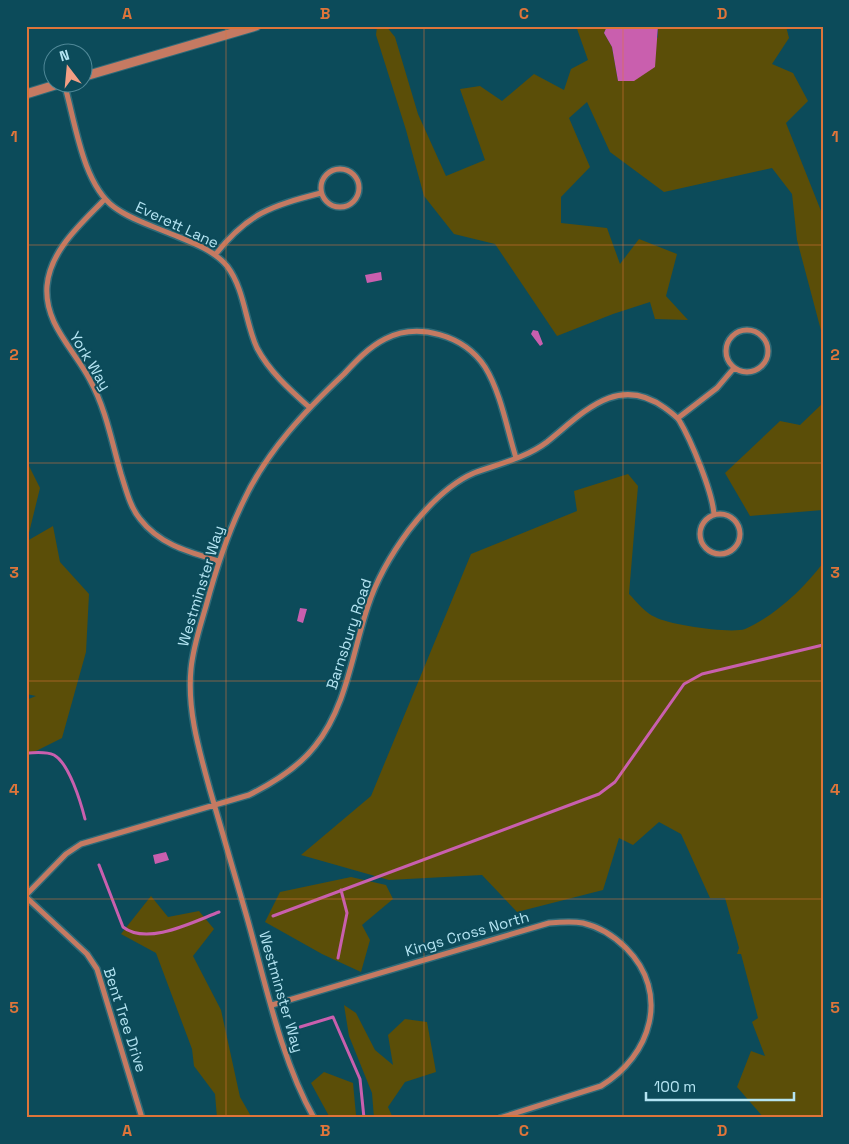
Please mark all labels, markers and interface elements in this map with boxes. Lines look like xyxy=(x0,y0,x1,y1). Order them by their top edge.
text: A xyxy=(122,3,132,24)
text: B xyxy=(320,3,330,24)
text: C xyxy=(519,3,529,24)
text: D xyxy=(717,3,727,24)
north arrow xyxy=(42,42,92,92)
text: N xyxy=(57,46,71,65)
text: 1 xyxy=(10,126,18,147)
text: 1 xyxy=(831,126,839,147)
street label: Everett Lane xyxy=(132,197,222,252)
street label: York Way xyxy=(65,328,115,394)
text: 2 xyxy=(9,344,19,365)
text: 2 xyxy=(830,344,840,365)
street label: Westminster Way xyxy=(173,523,228,649)
text: 3 xyxy=(9,562,19,583)
text: 3 xyxy=(830,562,840,583)
street label: Barnsbury Road xyxy=(322,576,375,692)
text: 4 xyxy=(9,779,19,800)
text: 4 xyxy=(830,779,840,800)
street label: Kings Cross North xyxy=(403,907,531,960)
street label: Westminster Way xyxy=(255,929,308,1055)
street label: Bent Tree Drive xyxy=(100,965,151,1075)
text: 5 xyxy=(9,997,19,1018)
text: 5 xyxy=(830,997,840,1018)
scale bar xyxy=(646,1069,794,1101)
text: 100 m xyxy=(654,1077,696,1096)
text: A xyxy=(122,1120,132,1141)
text: B xyxy=(320,1120,330,1141)
text: C xyxy=(519,1120,529,1141)
text: D xyxy=(717,1120,727,1141)

